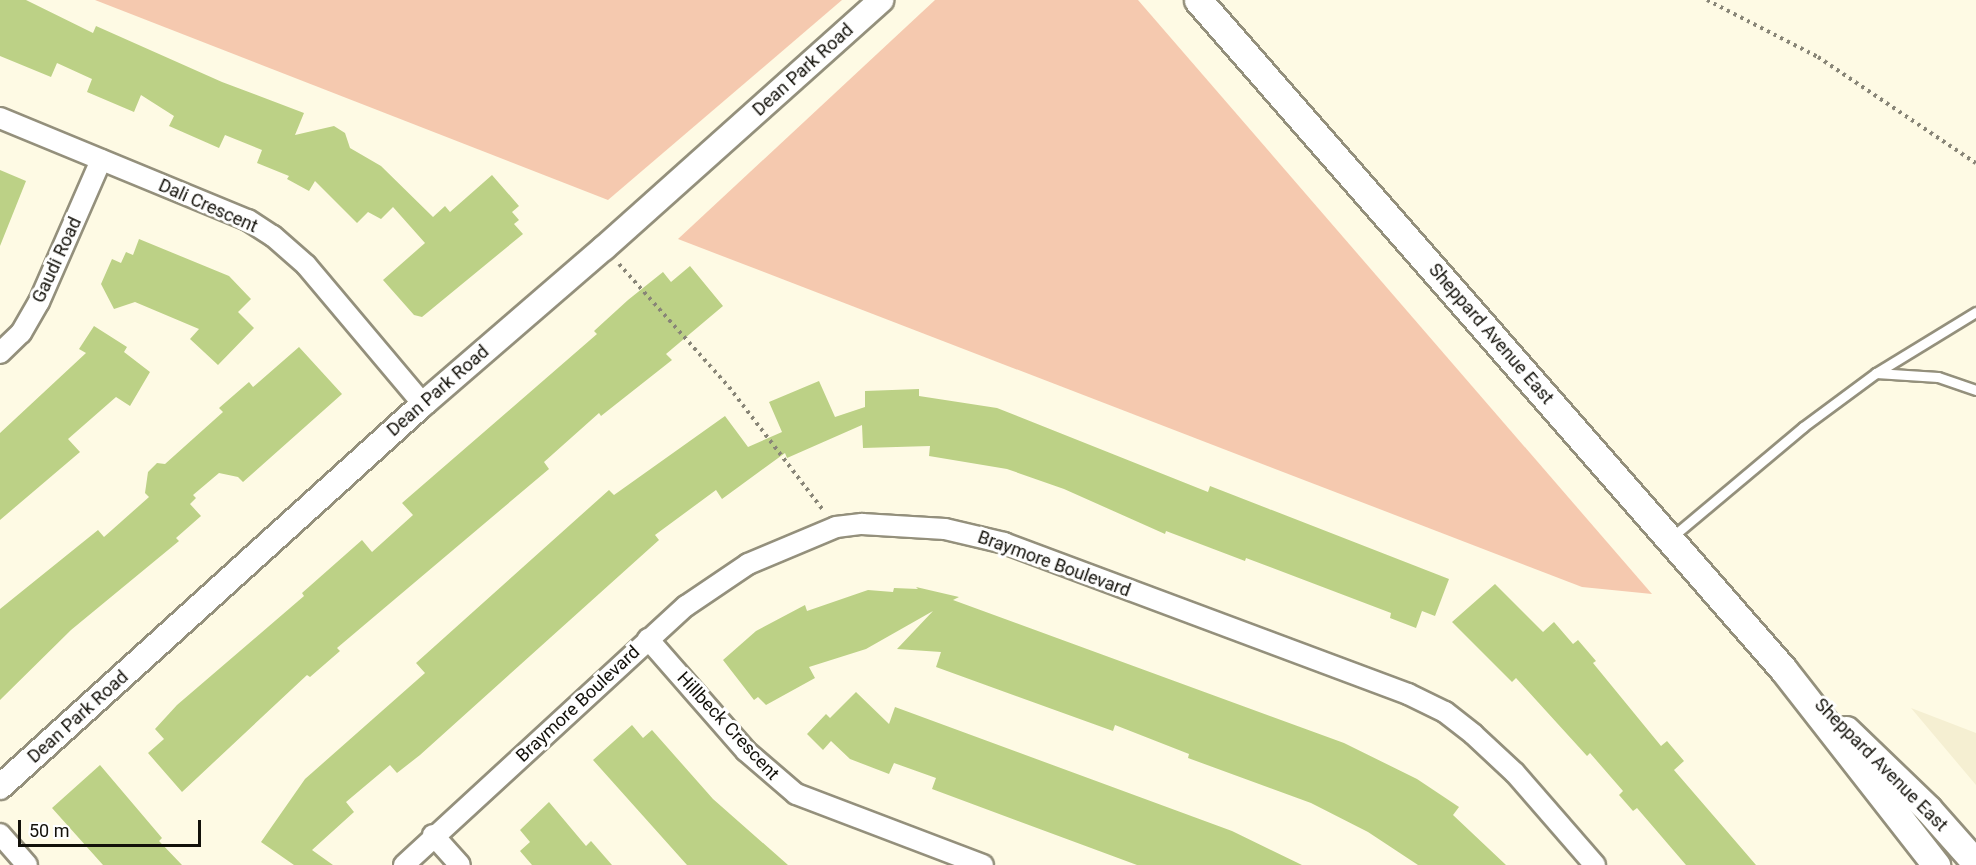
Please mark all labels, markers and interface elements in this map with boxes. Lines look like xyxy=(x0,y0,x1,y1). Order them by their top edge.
street label: Dean Park Road xyxy=(748,19,858,121)
street label: Dali Crescent xyxy=(155,175,261,237)
street label: Gaudi Road xyxy=(28,214,86,306)
street label: Sheppard Avenue East xyxy=(1424,259,1558,409)
street label: Dean Park Road xyxy=(383,341,493,441)
street label: Braymore Boulevard xyxy=(975,526,1133,602)
street label: Braymore Boulevard xyxy=(512,641,644,767)
street label: Dean Park Road xyxy=(23,666,133,768)
street label: Hillbeck Crescent xyxy=(672,667,784,785)
street label: Sheppard Avenue East xyxy=(1810,694,1952,836)
scale bar xyxy=(21,808,204,846)
text: 50 m xyxy=(29,820,69,841)

